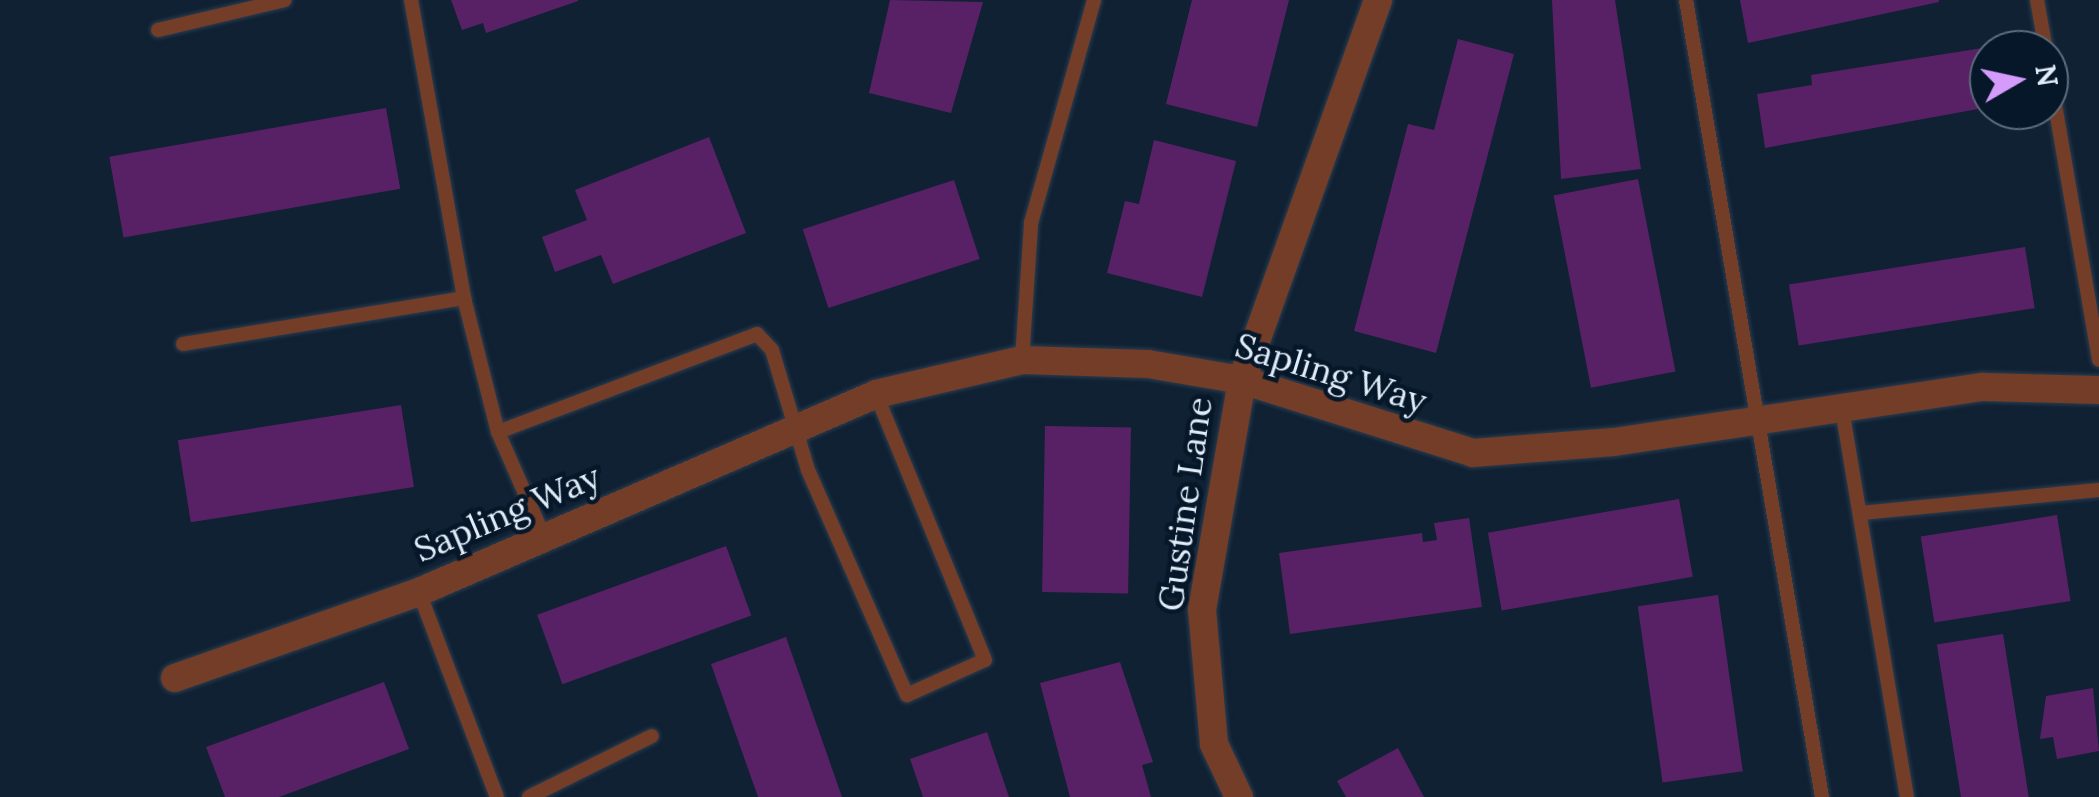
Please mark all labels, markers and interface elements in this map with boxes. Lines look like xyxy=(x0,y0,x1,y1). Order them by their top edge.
north arrow xyxy=(1969,30,2069,130)
text: N xyxy=(2027,62,2066,89)
street label: Sapling Way xyxy=(1230,324,1432,422)
street label: Gustine Lane xyxy=(1149,394,1221,614)
street label: Sapling Way xyxy=(408,455,606,571)

